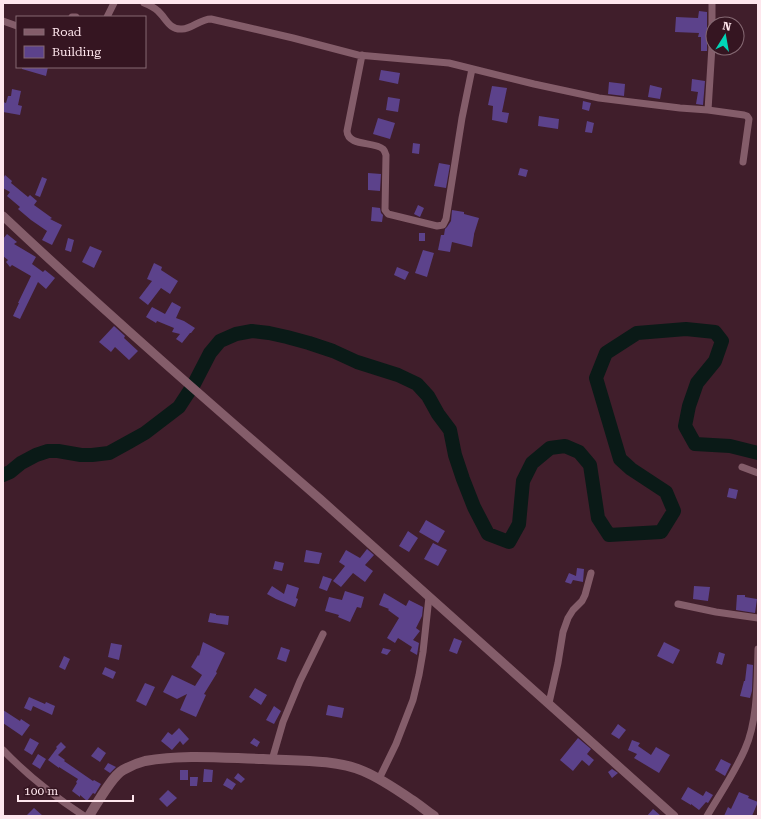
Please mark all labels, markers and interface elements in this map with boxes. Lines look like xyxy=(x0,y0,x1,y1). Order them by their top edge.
legend xyxy=(16,16,146,68)
north arrow xyxy=(705,16,745,56)
text: N xyxy=(721,19,733,34)
text: Road xyxy=(52,25,82,39)
text: Building xyxy=(52,45,101,59)
scale bar xyxy=(18,777,133,803)
text: 100 m xyxy=(24,784,58,798)

